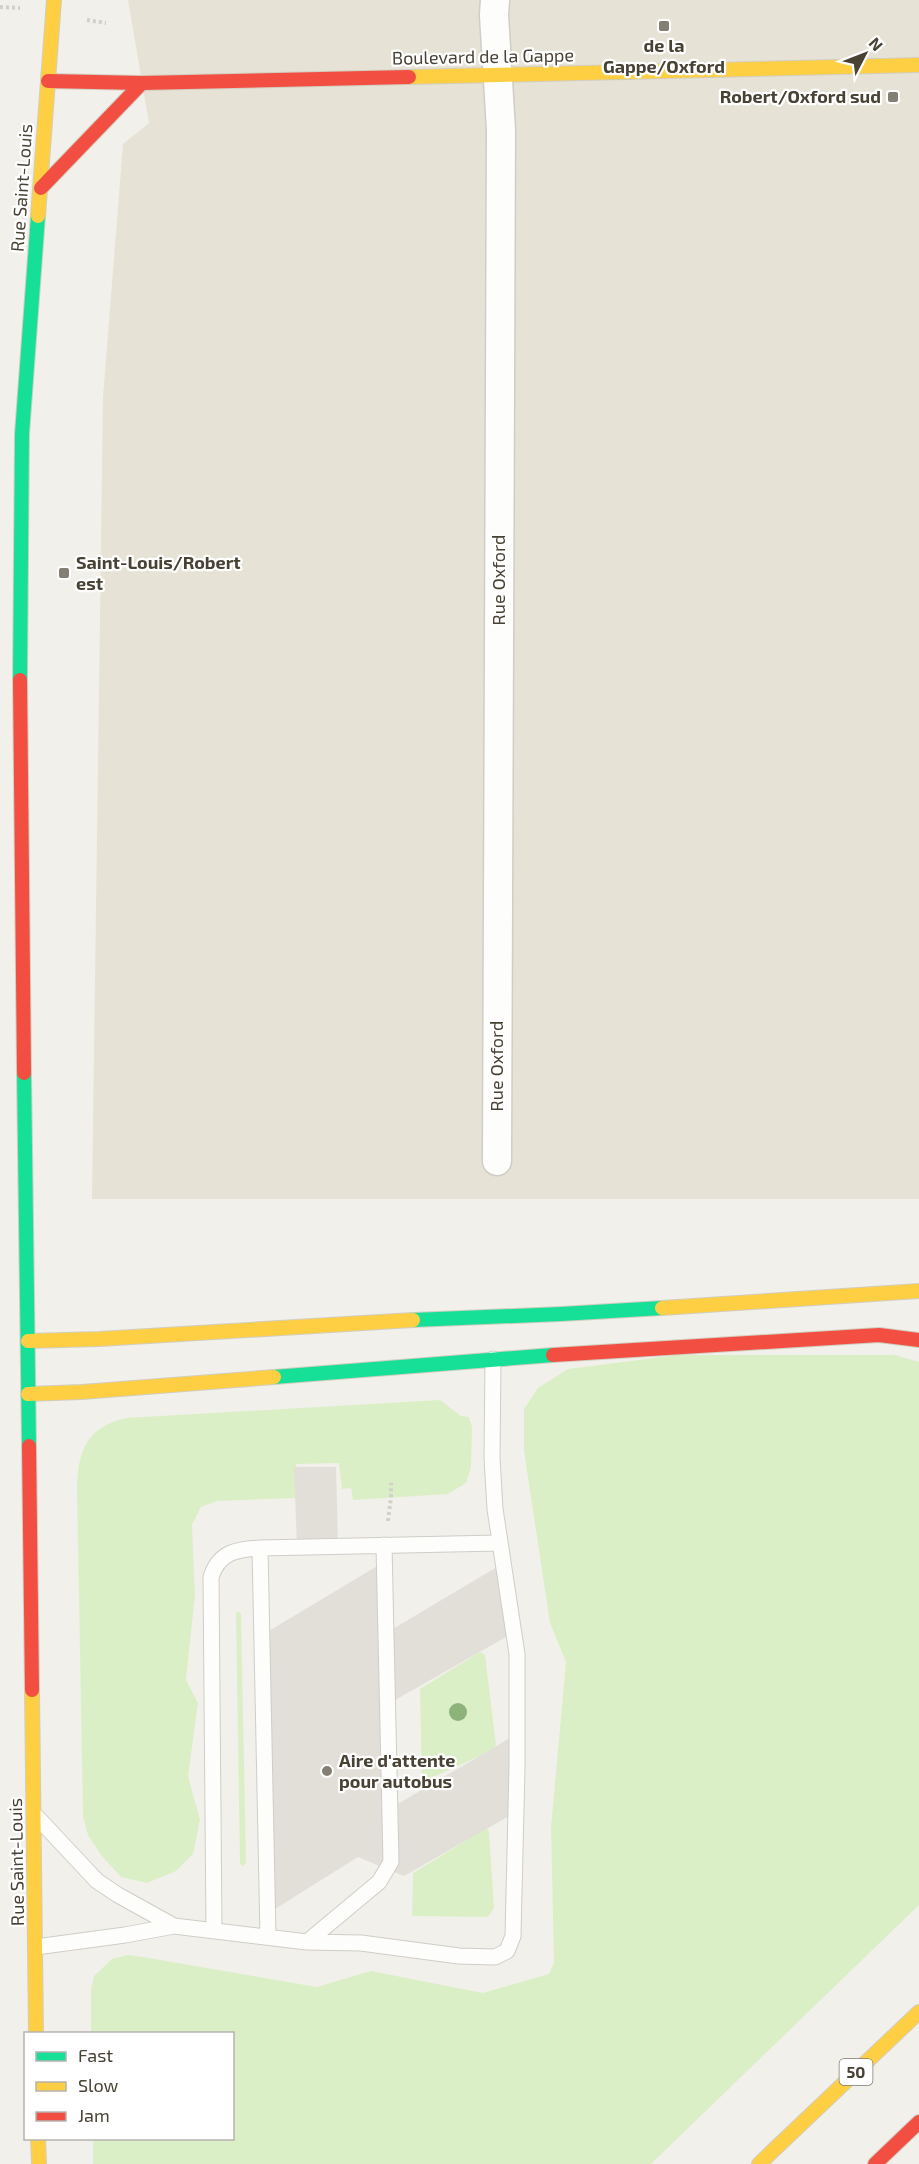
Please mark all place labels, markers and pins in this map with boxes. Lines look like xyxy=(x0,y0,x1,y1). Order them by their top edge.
marker: de la Gappe/Oxford xyxy=(657,19,671,33)
place label: de la Gappe/Oxford xyxy=(603,34,725,77)
place label: Robert/Oxford sud xyxy=(720,85,881,107)
marker: Robert/Oxford sud xyxy=(886,90,900,104)
place label: Saint-Louis/Robert est xyxy=(76,551,241,594)
marker: Saint-Louis/Robert est xyxy=(57,566,71,580)
place label: Aire d'attente pour autobus xyxy=(339,1749,455,1792)
marker: Aire d'attente pour autobus xyxy=(320,1764,334,1778)

